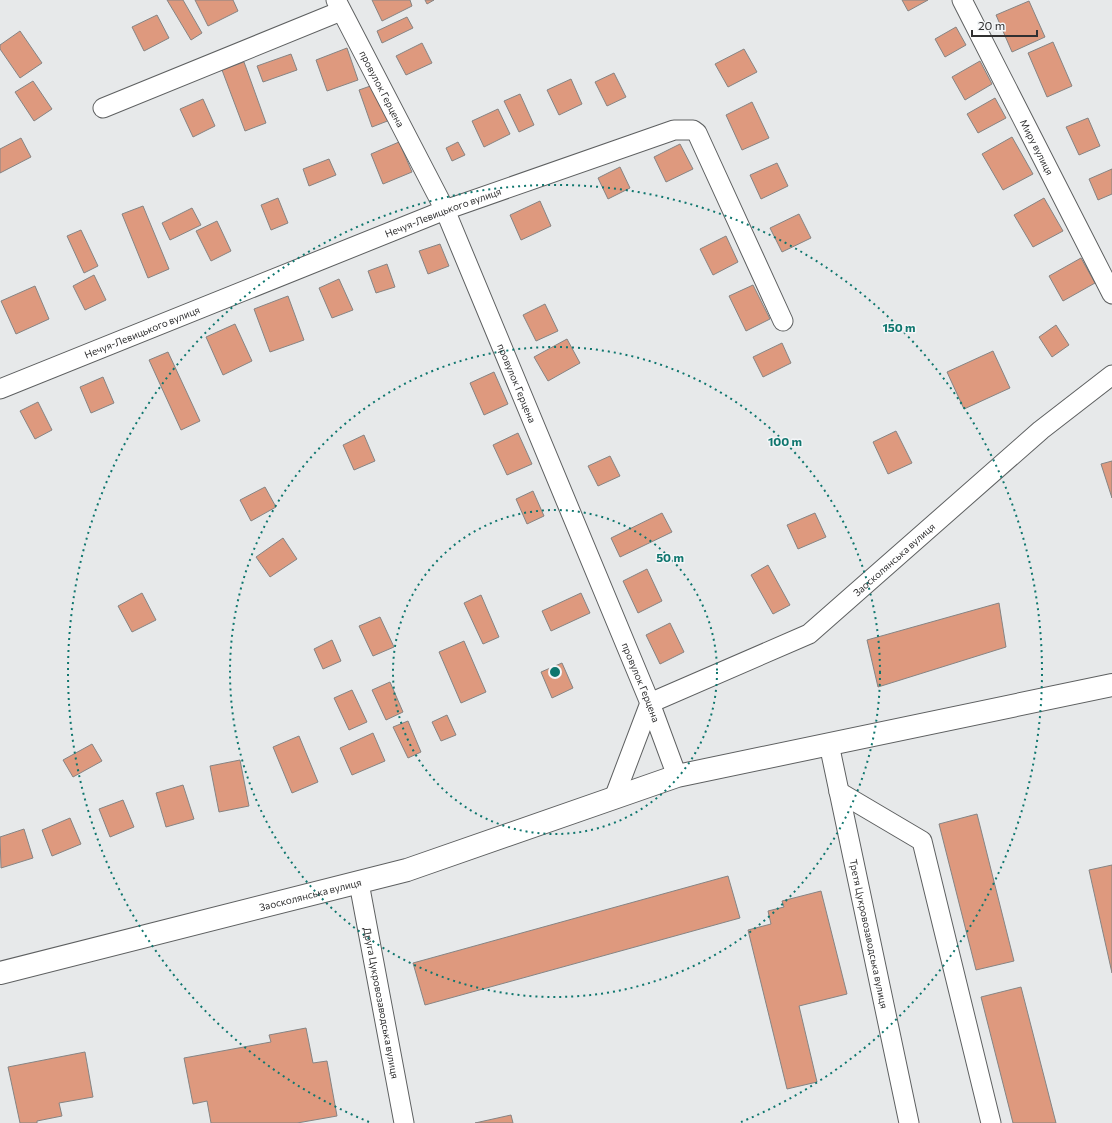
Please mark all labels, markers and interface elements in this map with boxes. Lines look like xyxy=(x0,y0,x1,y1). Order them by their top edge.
scale bar xyxy=(972,12,1037,38)
text: 20 m xyxy=(978,18,1005,32)
street label: провулок Герцена xyxy=(357,48,407,129)
street label: Миру вулиця xyxy=(1018,117,1056,177)
street label: Нечуя-Левицького вулиця xyxy=(383,185,503,240)
street label: Нечуя-Левицького вулиця xyxy=(82,303,201,360)
text: 150 m xyxy=(882,320,916,334)
street label: провулок Герцена xyxy=(495,342,539,424)
text: 100 m xyxy=(768,434,802,448)
street label: Заосколянська вулиця xyxy=(851,520,937,598)
text: 50 m xyxy=(656,550,684,564)
street label: провулок Герцена xyxy=(620,641,663,724)
centre of rings xyxy=(548,665,562,679)
street label: Третя Цукровозаводська вулиця xyxy=(847,858,891,1010)
street label: Заосколянська вулиця xyxy=(258,876,363,913)
street label: Друга Цукровозаводська вулиця xyxy=(361,926,402,1080)

